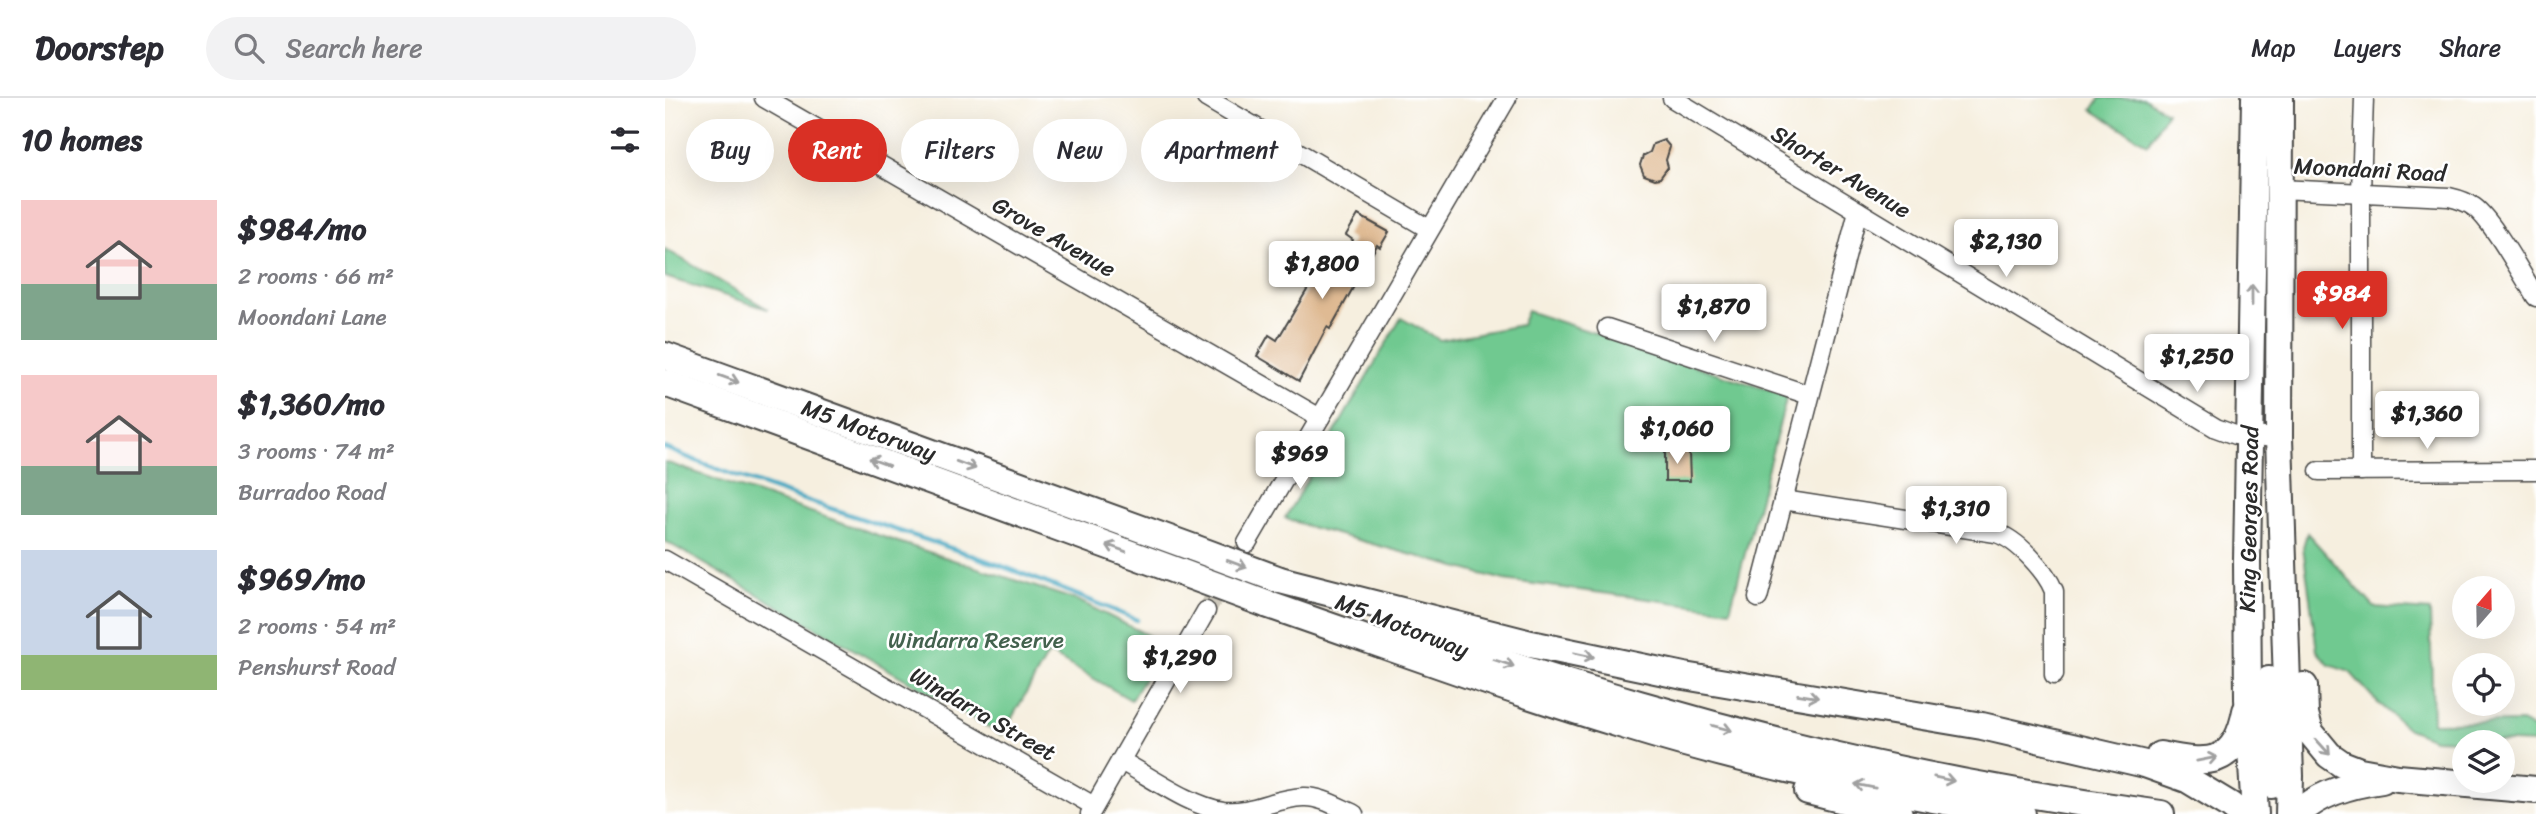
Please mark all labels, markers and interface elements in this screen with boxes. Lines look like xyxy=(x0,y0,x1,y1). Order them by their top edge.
search box xyxy=(206,17,696,80)
text: Doorstep xyxy=(35,19,164,77)
text: Search here xyxy=(286,25,423,71)
text: Map xyxy=(2251,27,2296,69)
text: Layers xyxy=(2334,27,2401,69)
text: Share xyxy=(2439,27,2501,69)
icon: search xyxy=(230,29,268,67)
text: 10 homes xyxy=(21,113,142,167)
street label: Shorter Avenue xyxy=(1763,114,1919,230)
chip: Buy xyxy=(686,119,774,182)
chip: Rent xyxy=(788,119,887,182)
chip: Filters xyxy=(901,119,1019,182)
chip: New xyxy=(1033,119,1127,182)
chip: Apartment xyxy=(1141,119,1302,182)
icon: filters xyxy=(606,121,644,159)
street label: Moondani Road xyxy=(2293,146,2449,195)
street label: Grove Avenue xyxy=(984,185,1124,289)
text: $984/mo xyxy=(238,202,367,256)
pin: $2,130 xyxy=(1949,220,2063,279)
text: $2,130 xyxy=(1970,221,2042,262)
icon: home xyxy=(77,228,161,312)
pin: $1,800 xyxy=(1265,242,1379,301)
text: $1,800 xyxy=(1285,243,1359,284)
text: 2 rooms · 66 m² xyxy=(238,256,394,297)
pin: $984 xyxy=(2301,272,2383,331)
text: $984 xyxy=(2313,273,2371,314)
one-way arrow xyxy=(2245,284,2259,307)
pin: $1,870 xyxy=(1657,285,1771,344)
text: $1,870 xyxy=(1677,286,1751,327)
text: Moondani Lane xyxy=(238,297,387,338)
pin: $1,250 xyxy=(2140,334,2254,394)
text: $1,250 xyxy=(2160,336,2234,377)
one-way arrow xyxy=(718,374,740,386)
text: $1,360/mo xyxy=(238,377,385,431)
street label: M5 Motorway xyxy=(796,387,942,473)
pin: $1,360 xyxy=(2370,392,2484,451)
text: $1,360 xyxy=(2391,393,2463,434)
icon: home xyxy=(77,403,161,487)
pin: $1,060 xyxy=(1620,406,1734,466)
text: $1,060 xyxy=(1640,408,1714,449)
street label: King Georges Road xyxy=(2227,423,2271,613)
text: 3 rooms · 74 m² xyxy=(238,431,395,472)
pin: $969 xyxy=(1259,432,1341,491)
text: $969 xyxy=(1272,433,1328,474)
one-way arrow xyxy=(869,454,891,467)
one-way arrow xyxy=(955,460,977,472)
text: Burradoo Road xyxy=(238,472,386,513)
pin: $1,310 xyxy=(1899,486,2013,546)
text: $1,310 xyxy=(1922,488,1990,529)
one-way arrow xyxy=(1105,541,1127,554)
text: $969/mo xyxy=(238,552,365,606)
one-way arrow xyxy=(1225,558,1247,571)
north arrow xyxy=(2452,576,2515,639)
map controls xyxy=(2452,576,2515,793)
icon: home xyxy=(77,578,161,662)
street label: M5 Motorway xyxy=(1329,582,1475,670)
text: 2 rooms · 54 m² xyxy=(238,606,396,647)
park label: Windarra Reserve xyxy=(888,620,1064,661)
pin: $1,290 xyxy=(1123,636,1237,695)
text: $1,290 xyxy=(1143,637,1217,678)
text: Penshurst Road xyxy=(238,647,395,688)
one-way arrow xyxy=(1572,648,1595,662)
button: locate xyxy=(2452,653,2515,716)
street label: Windarra Street xyxy=(902,655,1064,773)
one-way arrow xyxy=(1493,658,1515,671)
one-way arrow xyxy=(1796,690,1818,703)
one-way arrow xyxy=(1711,722,1733,735)
button: layers xyxy=(2452,730,2515,793)
one-way arrow xyxy=(2314,738,2330,756)
one-way arrow xyxy=(2195,752,2218,765)
one-way arrow xyxy=(1932,773,1955,787)
one-way arrow xyxy=(1854,778,1877,792)

